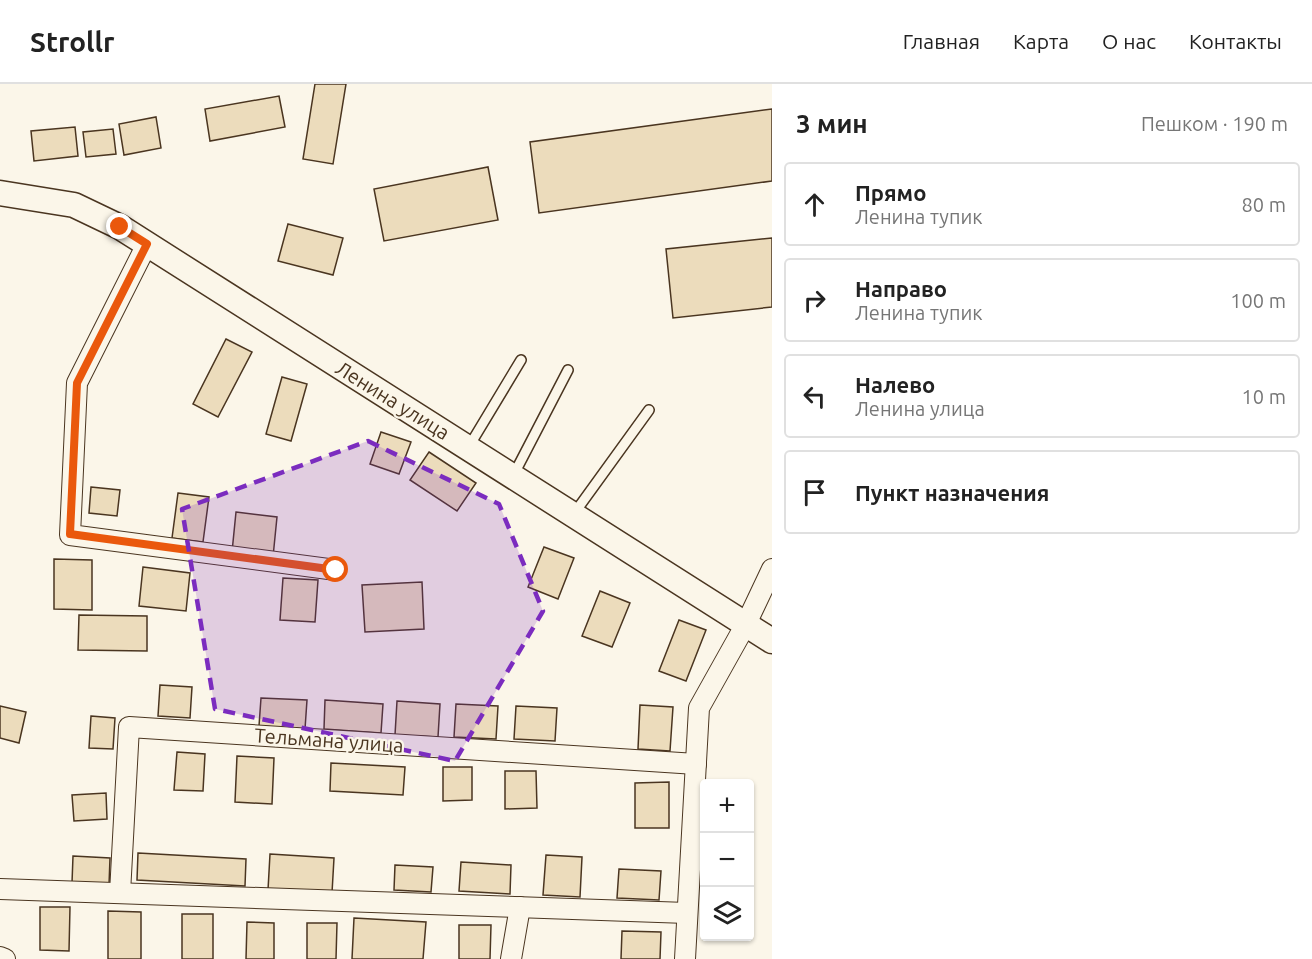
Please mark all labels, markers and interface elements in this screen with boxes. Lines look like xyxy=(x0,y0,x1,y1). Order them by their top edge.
text: Strollr xyxy=(30,26,115,57)
text: Главная xyxy=(903,29,980,53)
text: Карта xyxy=(1013,29,1069,53)
text: О нас xyxy=(1102,29,1156,53)
text: Контакты xyxy=(1189,29,1282,53)
text: 3 мин xyxy=(796,109,868,138)
text: Пешком · 190 m xyxy=(1141,112,1288,135)
text: Прямо xyxy=(855,180,926,205)
icon: ahead xyxy=(798,188,831,221)
text: 80 m xyxy=(1242,193,1286,216)
text: Ленина тупик xyxy=(855,205,983,228)
route end xyxy=(106,213,132,239)
text: Направо xyxy=(855,276,947,301)
icon: right xyxy=(798,284,831,317)
text: 100 m xyxy=(1230,289,1286,312)
text: Ленина тупик xyxy=(855,301,983,324)
street label: Ленина улица xyxy=(332,356,454,444)
text: Налево xyxy=(855,372,935,397)
icon: left xyxy=(798,380,831,413)
text: 10 m xyxy=(1242,385,1286,408)
text: Ленина улица xyxy=(855,397,985,420)
icon: arrive xyxy=(798,476,831,509)
text: Пункт назначения xyxy=(855,480,1049,505)
route start xyxy=(322,556,348,582)
street label: Тельмана улица xyxy=(254,723,404,757)
map controls xyxy=(700,779,754,941)
button: + xyxy=(700,779,754,833)
button: − xyxy=(700,833,754,887)
button: layers xyxy=(700,887,754,941)

